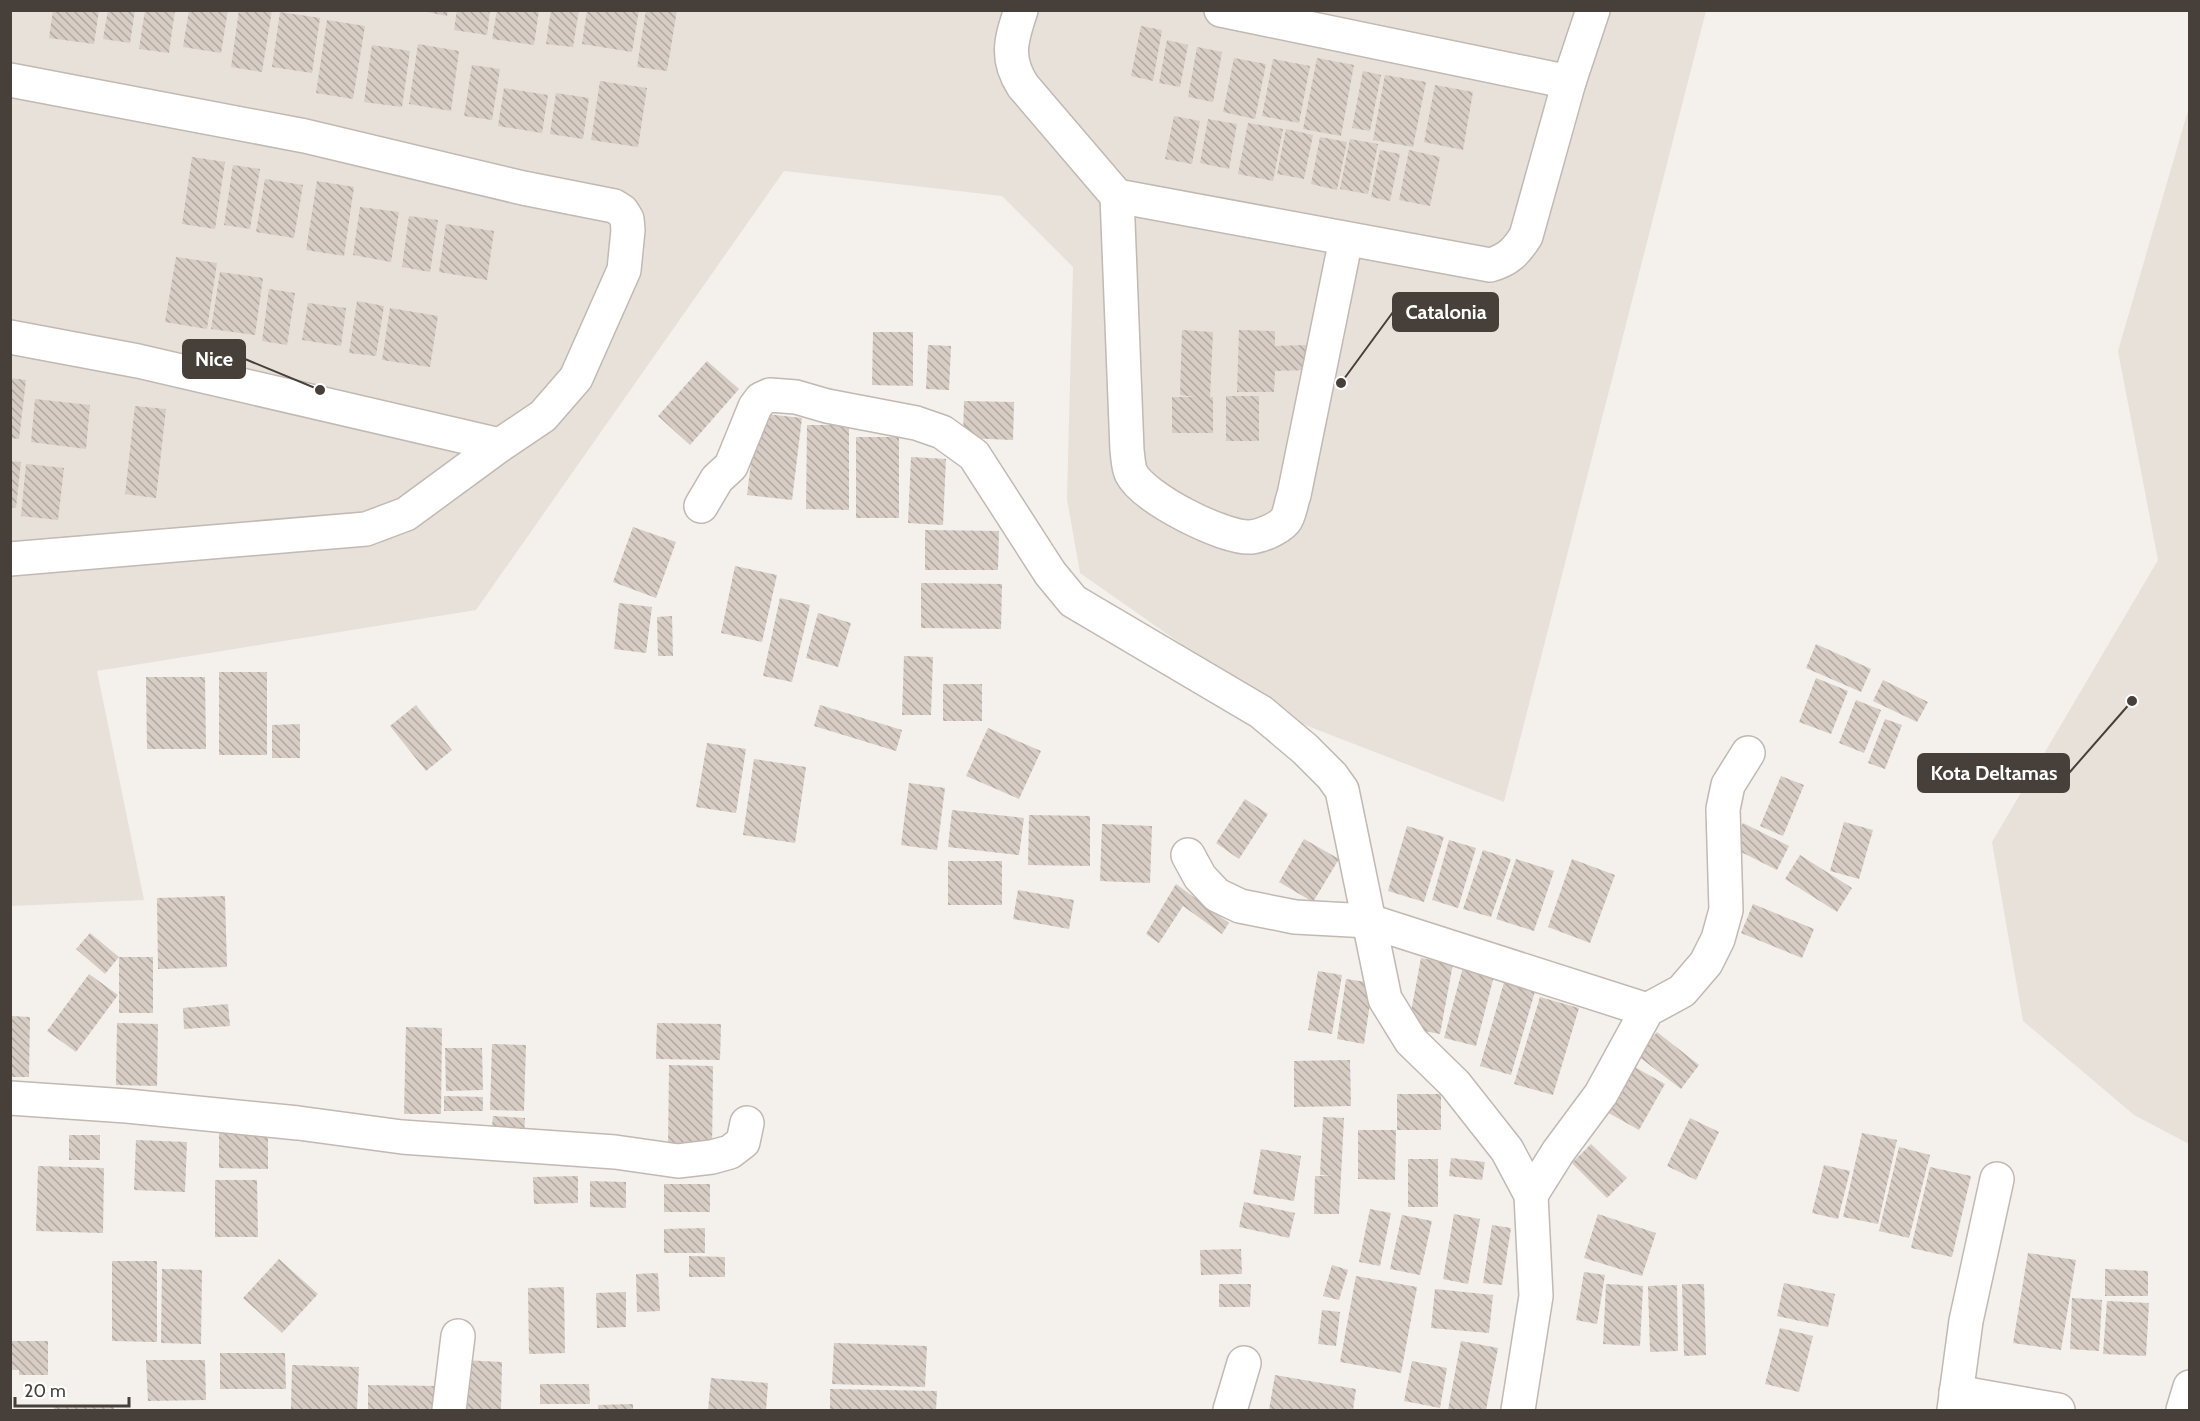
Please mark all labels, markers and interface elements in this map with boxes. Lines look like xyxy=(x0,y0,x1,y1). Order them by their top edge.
callout: Catalonia xyxy=(1393,293,1498,331)
text: Catalonia xyxy=(1405,300,1487,324)
callout: Nice xyxy=(183,340,245,378)
text: Nice xyxy=(195,347,233,371)
callout: Kota Deltamas xyxy=(1918,754,2069,792)
text: Kota Deltamas xyxy=(1931,761,2057,785)
scale bar xyxy=(15,1370,129,1408)
text: 20 m xyxy=(24,1380,66,1402)

